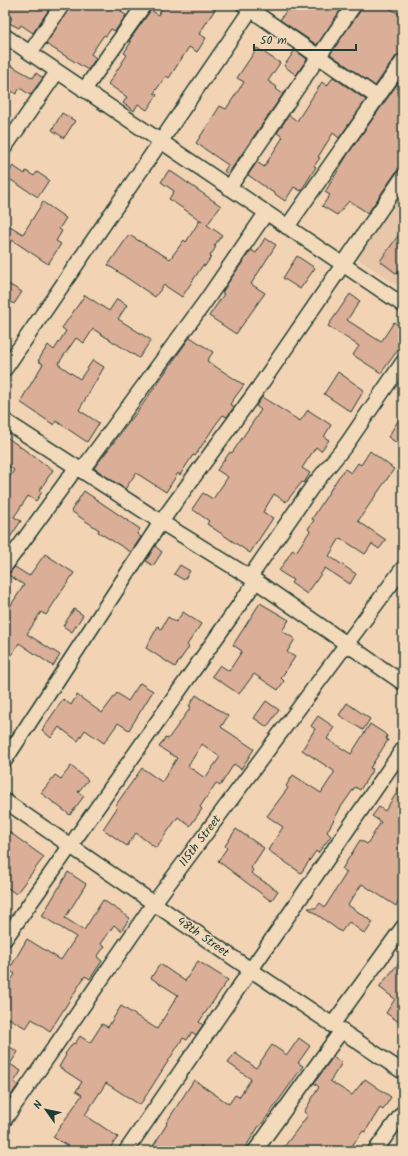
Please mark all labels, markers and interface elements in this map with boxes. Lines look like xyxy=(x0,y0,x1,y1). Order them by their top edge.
scale bar xyxy=(254,26,356,52)
text: 50 m xyxy=(260,31,287,50)
street label: 115th Street xyxy=(174,811,226,871)
street label: 48th Street xyxy=(173,912,233,962)
north arrow xyxy=(26,1090,66,1130)
text: N xyxy=(29,1097,48,1113)

